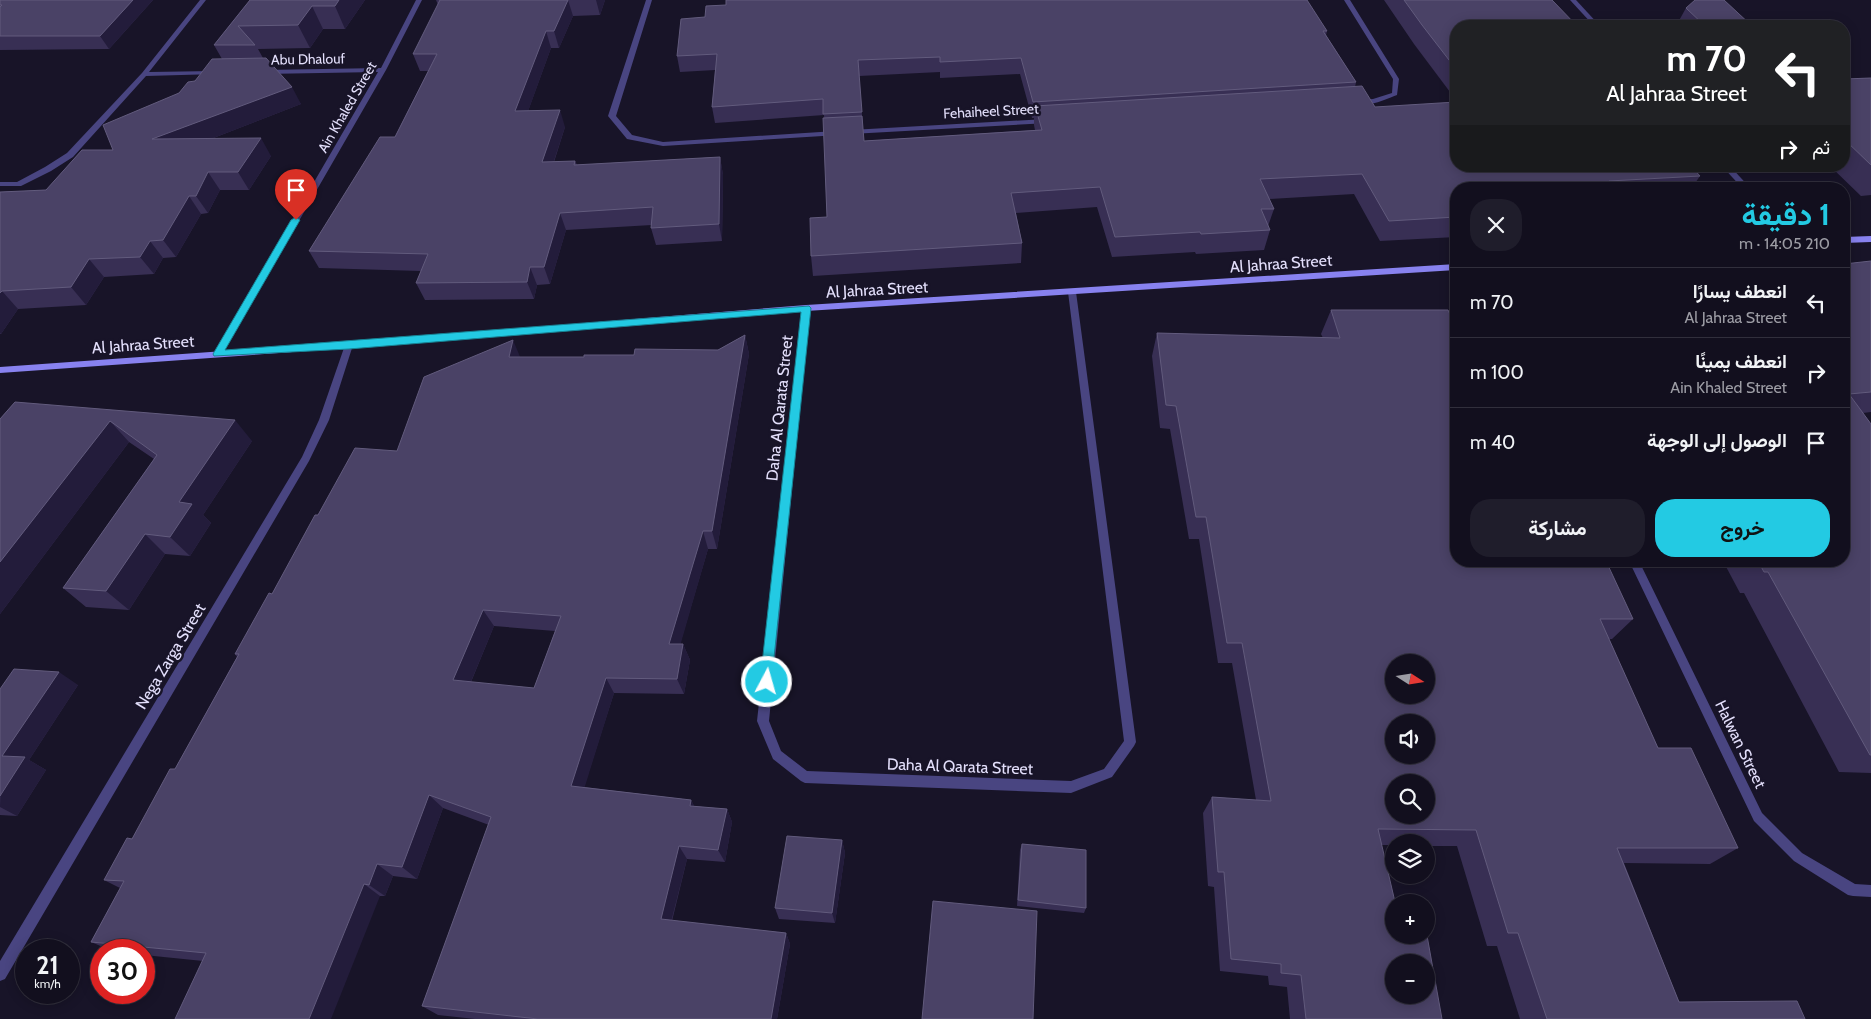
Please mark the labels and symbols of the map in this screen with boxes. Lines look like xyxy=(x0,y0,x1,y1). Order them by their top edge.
street label: Abu Dhalouf xyxy=(271,49,346,69)
street label: Ain Khaled Street xyxy=(314,58,380,156)
street label: Fehaiheel Street xyxy=(943,99,1039,122)
pin xyxy=(275,169,317,220)
street label: Al Jahraa Street xyxy=(1229,250,1333,277)
street label: Al Jahraa Street xyxy=(825,277,929,302)
street label: Al Jahraa Street xyxy=(91,331,195,358)
street label: Daha Al Qarata Street xyxy=(762,334,797,482)
street label: Nega Zarga Street xyxy=(131,599,210,713)
north arrow xyxy=(1385,654,1435,704)
position arrow xyxy=(740,655,792,707)
street label: Halwan Street xyxy=(1711,697,1770,792)
street label: Daha Al Qarata Street xyxy=(887,754,1034,779)
speed limit sign: 30 xyxy=(90,939,155,1004)

